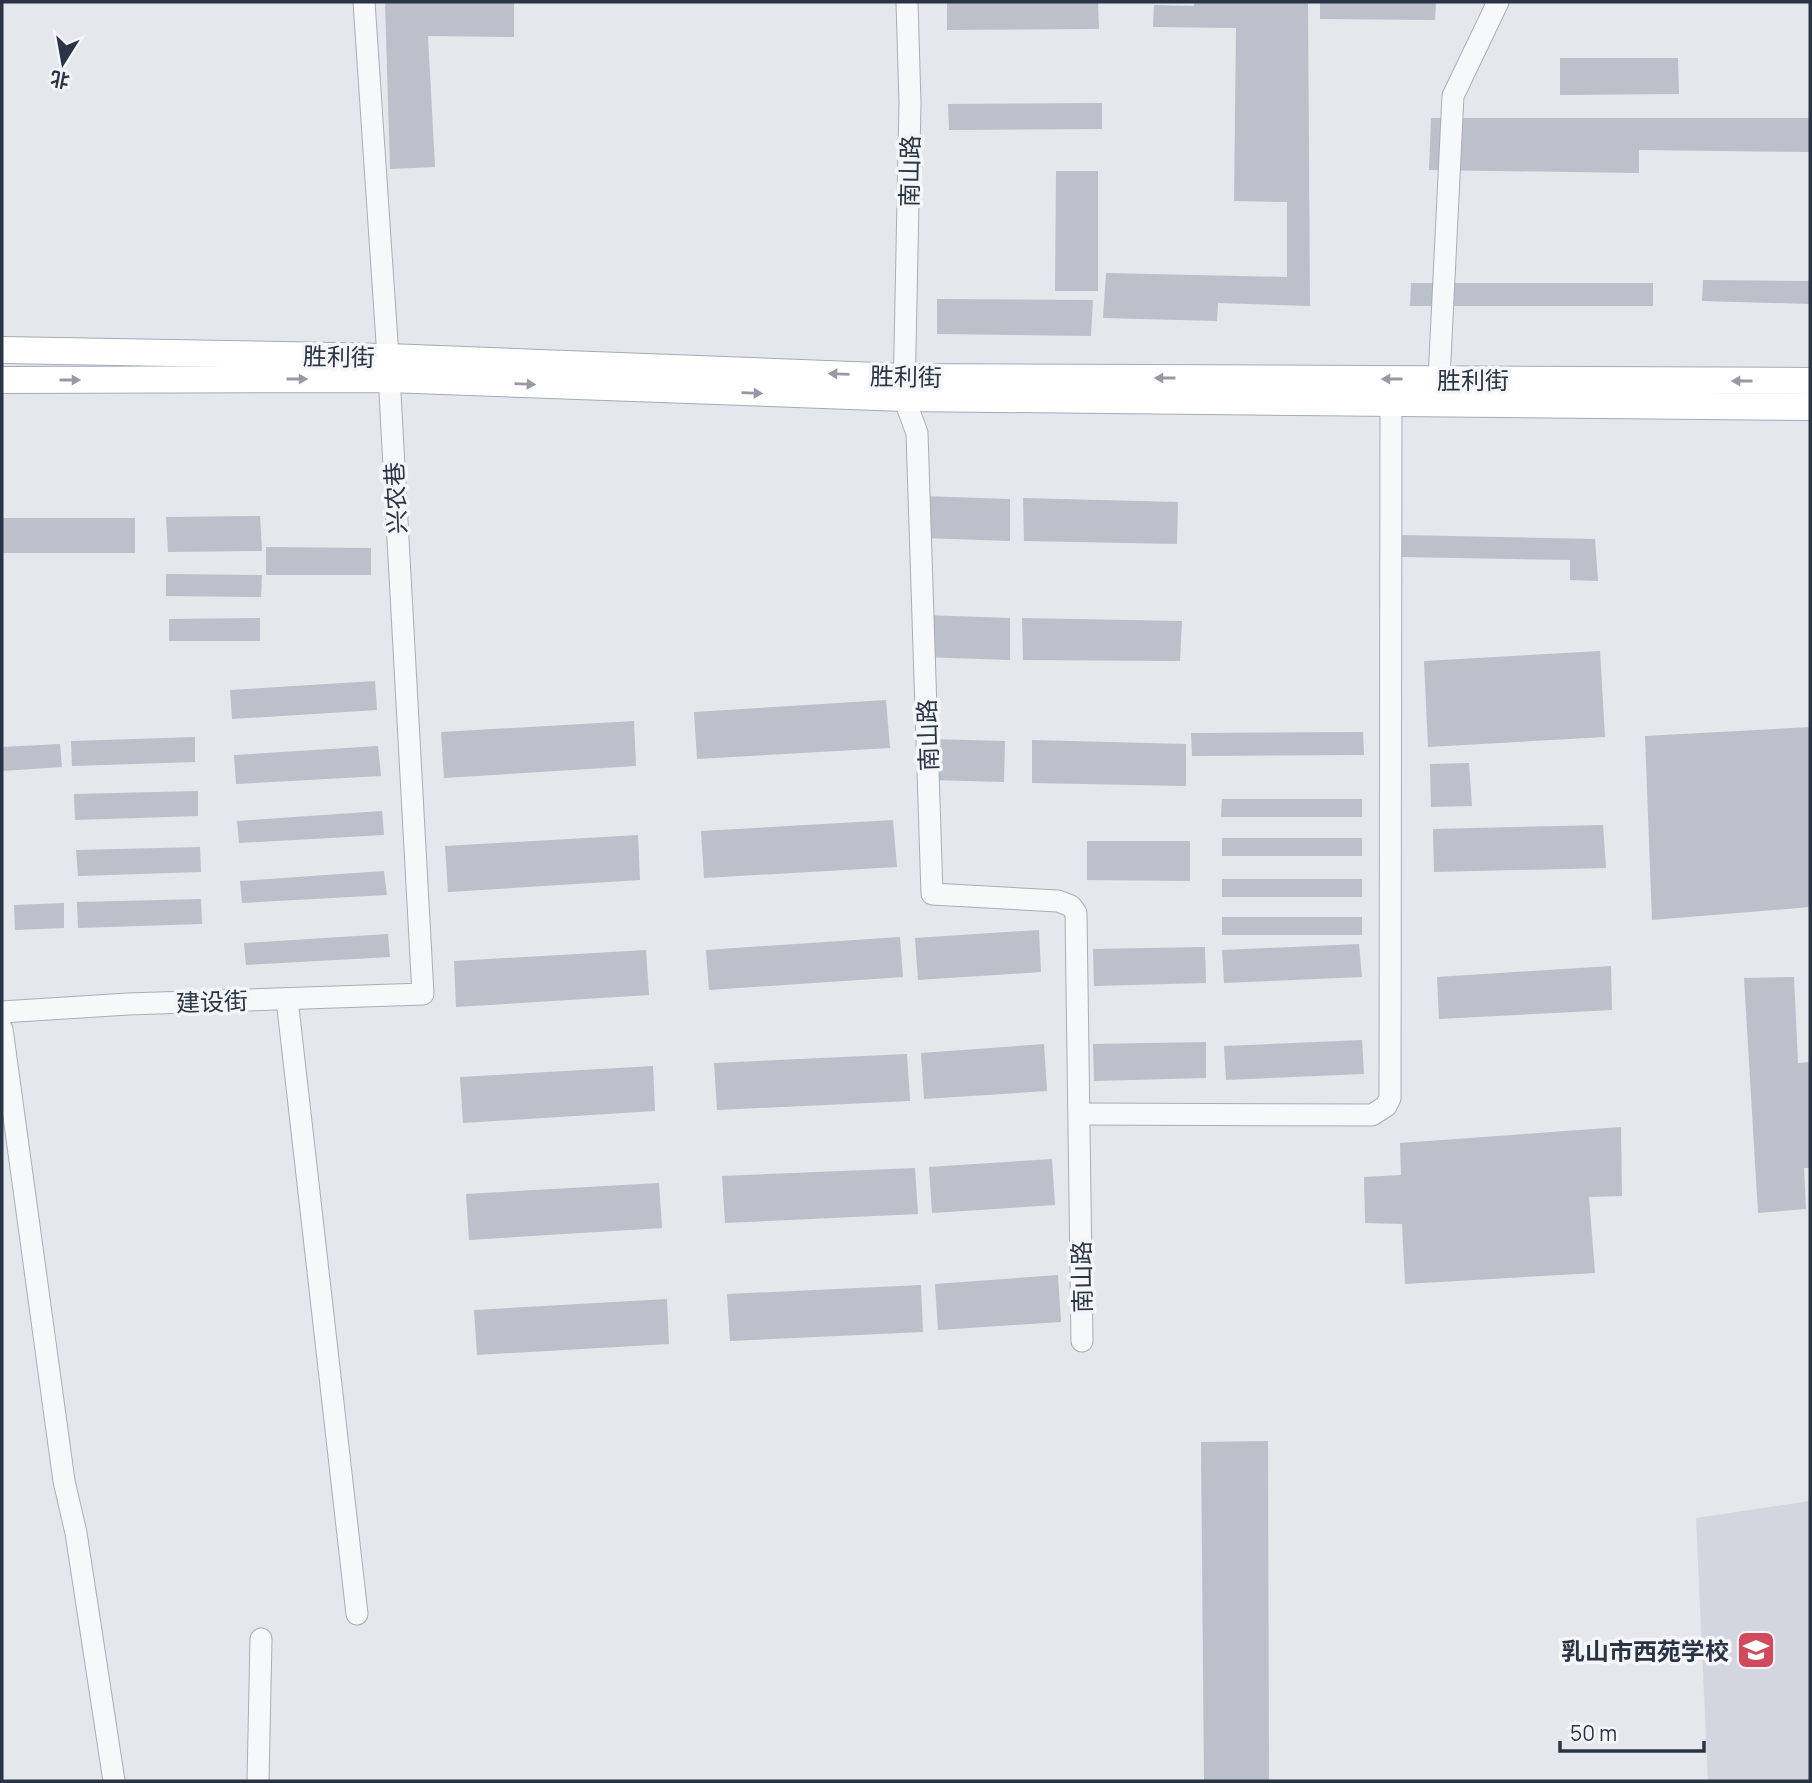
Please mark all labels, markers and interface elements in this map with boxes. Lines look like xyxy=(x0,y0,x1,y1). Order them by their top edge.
north arrow xyxy=(28,28,98,98)
text: 北 xyxy=(48,65,72,94)
street label: 南山路 xyxy=(892,135,926,207)
street label: 胜利街 xyxy=(303,339,375,373)
street label: 胜利街 xyxy=(870,359,942,393)
street label: 胜利街 xyxy=(1437,363,1509,396)
one-way arrow xyxy=(828,369,850,380)
one-way arrow xyxy=(1153,372,1175,384)
one-way arrow xyxy=(287,373,309,385)
one-way arrow xyxy=(1381,373,1403,385)
one-way arrow xyxy=(59,374,81,386)
one-way arrow xyxy=(1731,375,1753,387)
one-way arrow xyxy=(514,379,536,390)
one-way arrow xyxy=(741,387,763,398)
street label: 兴农巷 xyxy=(377,461,413,535)
street label: 南山路 xyxy=(909,698,945,772)
street label: 建设街 xyxy=(175,983,249,1019)
street label: 南山路 xyxy=(1064,1241,1098,1313)
school or university icon: 乳山市西苑学校 xyxy=(1735,1629,1777,1671)
place label: 乳山市西苑学校 xyxy=(1561,1634,1729,1667)
scale bar xyxy=(1560,1710,1703,1754)
text: 50 m xyxy=(1570,1719,1617,1747)

